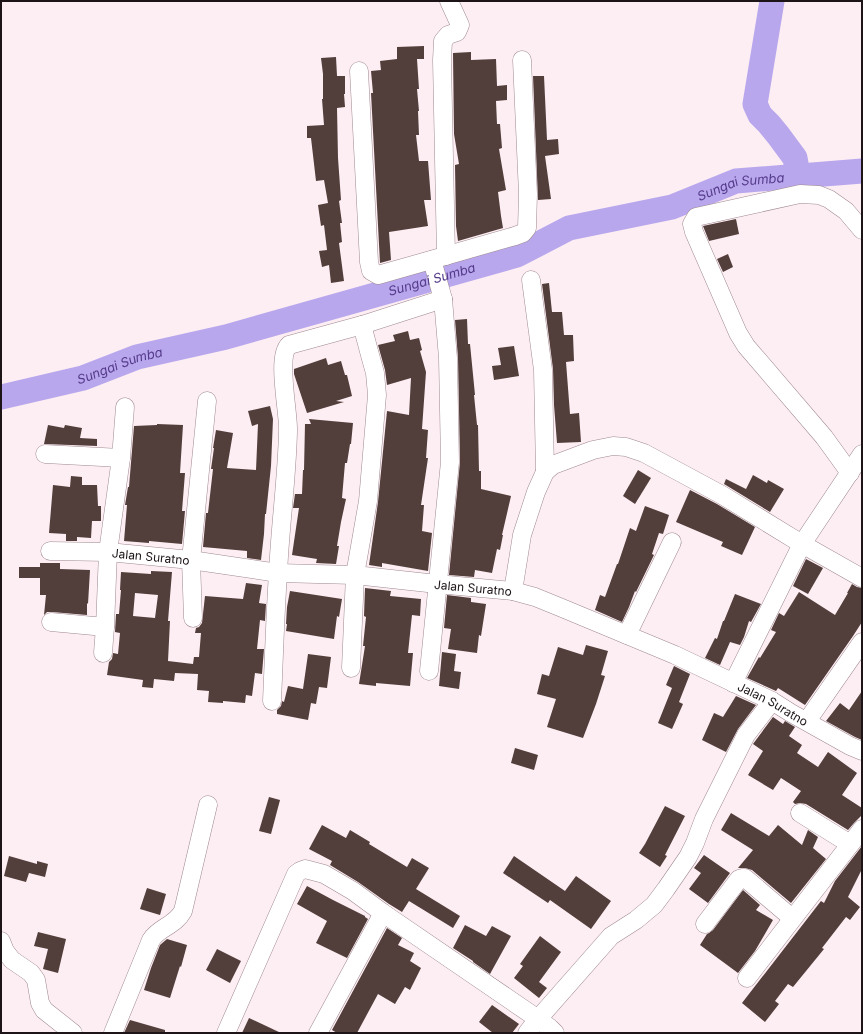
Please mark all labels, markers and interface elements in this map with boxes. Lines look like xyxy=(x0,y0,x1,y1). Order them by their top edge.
water label: Sungai Sumba xyxy=(695,169,785,204)
water label: Sungai Sumba xyxy=(386,259,477,299)
water label: Sungai Sumba xyxy=(75,344,164,387)
street label: Jalan Suratno xyxy=(111,545,190,567)
street label: Jalan Suratno xyxy=(433,576,513,598)
street label: Jalan Suratno xyxy=(735,678,811,729)

